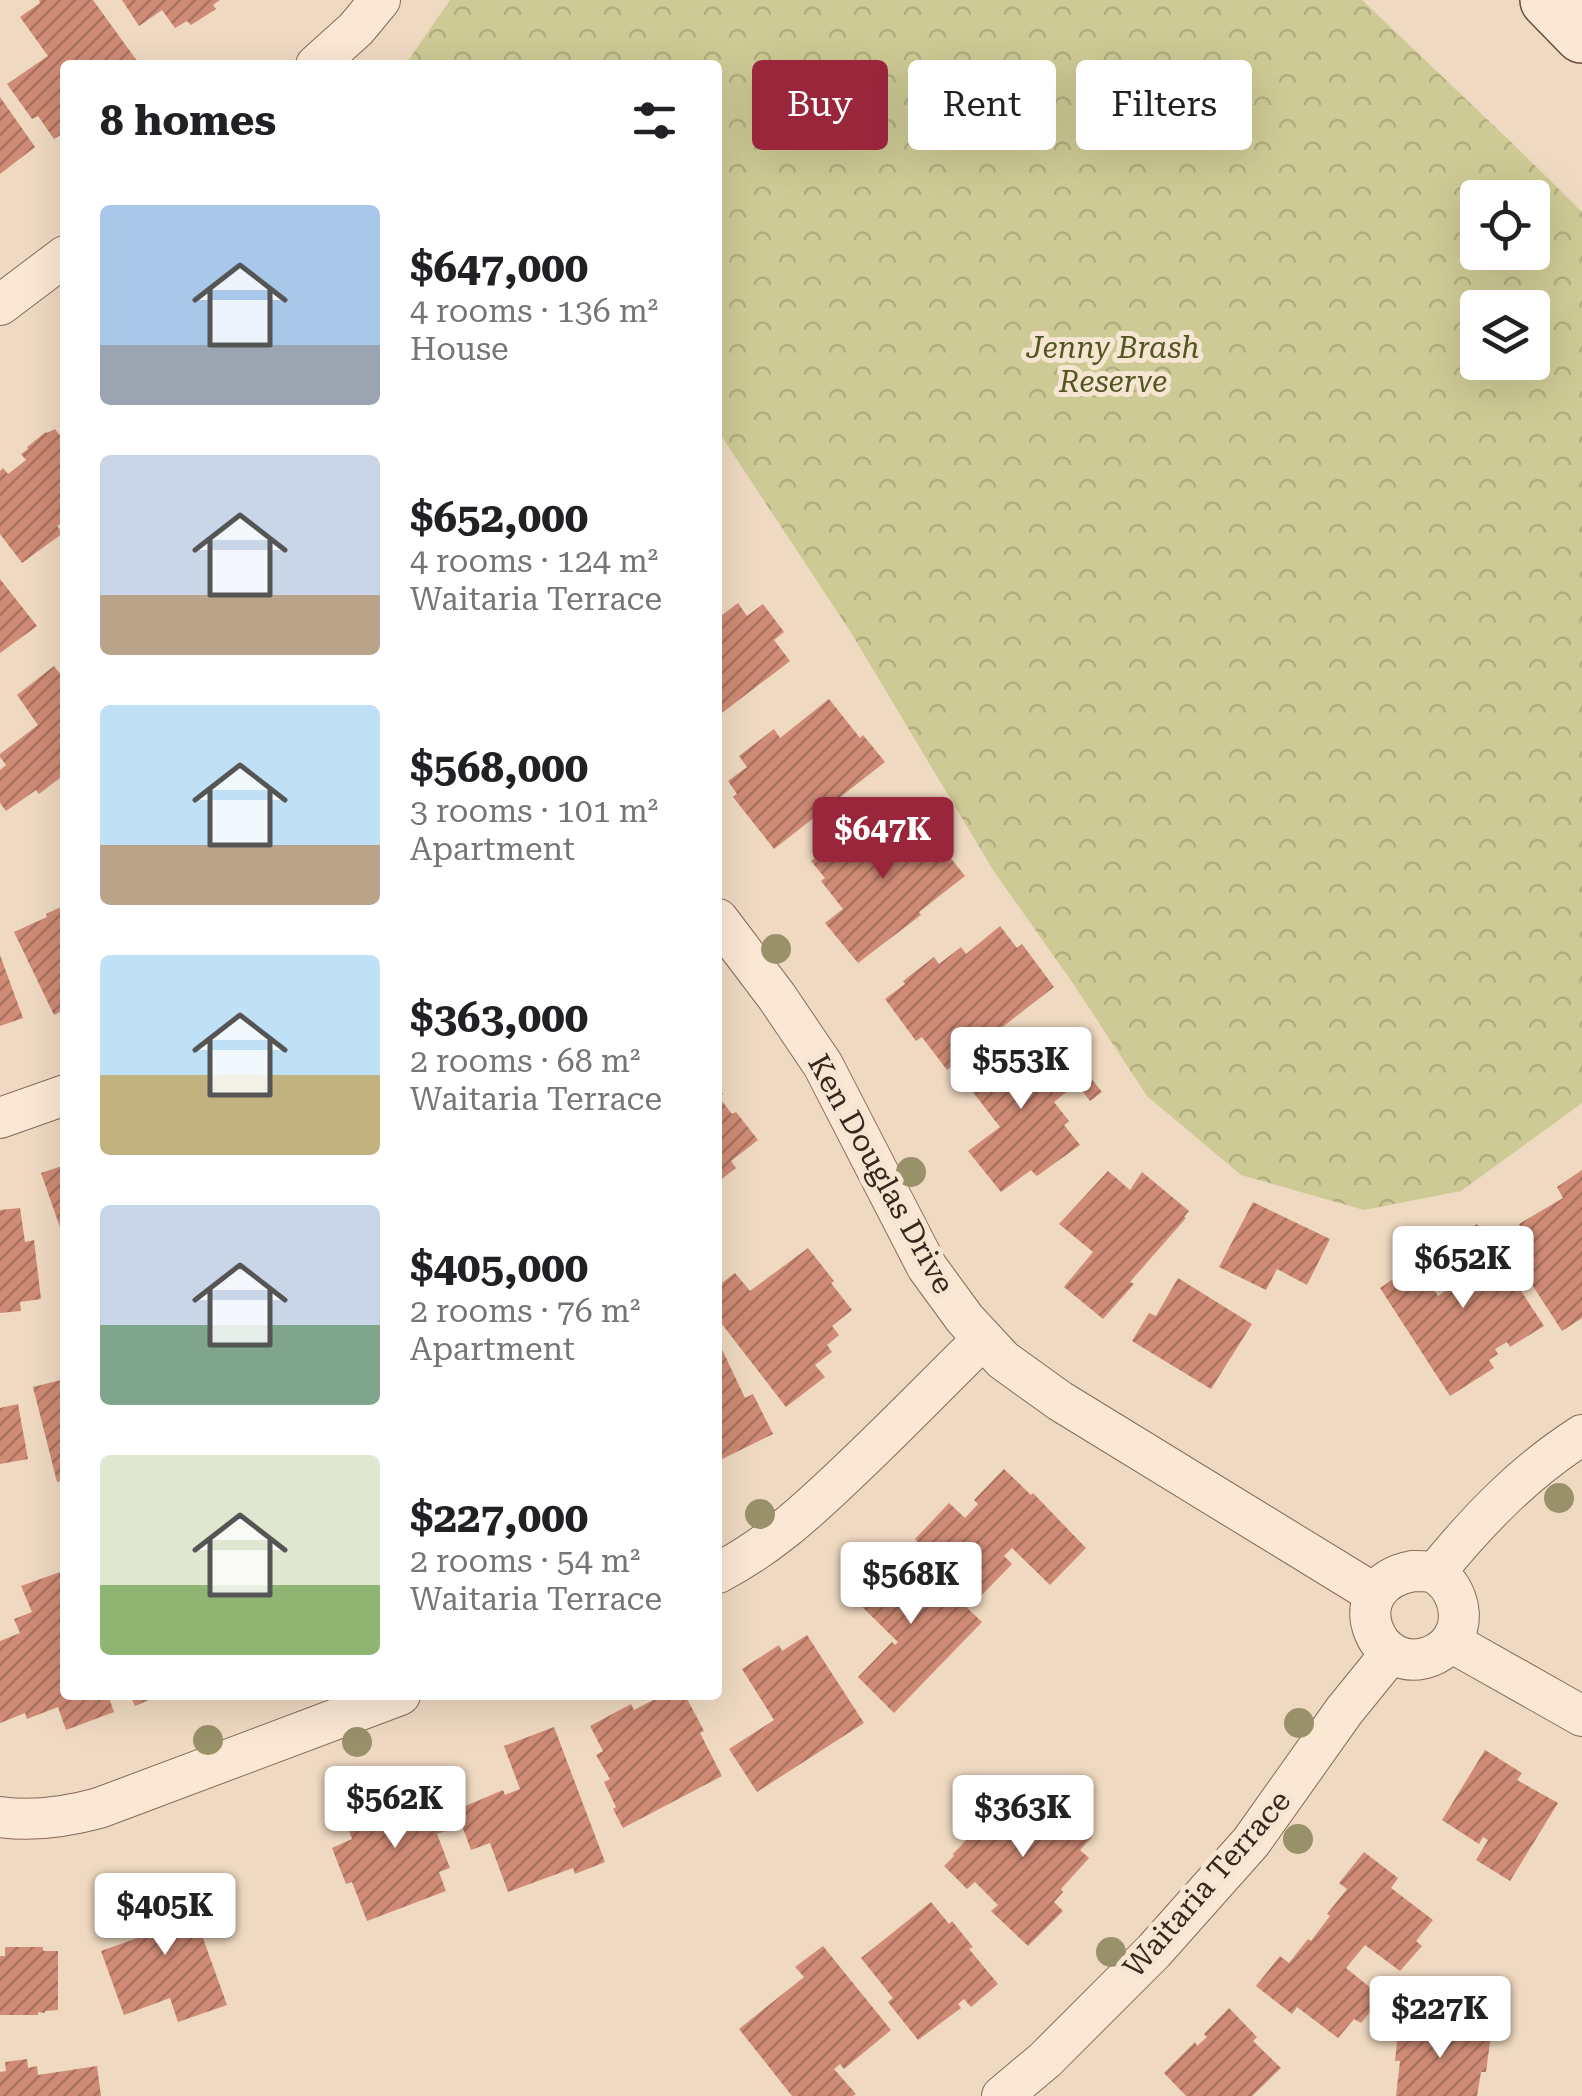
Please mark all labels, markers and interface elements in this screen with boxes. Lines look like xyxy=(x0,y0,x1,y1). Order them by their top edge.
chip: Buy xyxy=(752,60,888,150)
chip: Rent xyxy=(908,60,1056,150)
chip: Filters xyxy=(1076,60,1252,150)
icon: filters xyxy=(627,93,682,148)
text: 8 homes xyxy=(100,96,276,145)
map controls xyxy=(1460,180,1550,380)
button: locate xyxy=(1460,180,1550,270)
text: $647,000 xyxy=(410,243,588,292)
icon: home xyxy=(180,245,300,365)
button: layers xyxy=(1460,290,1550,380)
text: 4 rooms · 136 m² xyxy=(410,292,658,330)
text: House xyxy=(410,330,509,368)
park label: Jenny Brash Reserve xyxy=(1025,330,1200,399)
text: $652,000 xyxy=(410,493,588,542)
icon: home xyxy=(180,495,300,615)
text: 4 rooms · 124 m² xyxy=(410,542,658,580)
text: Waitaria Terrace xyxy=(410,580,662,618)
text: $568,000 xyxy=(410,743,588,792)
icon: home xyxy=(180,745,300,865)
text: 3 rooms · 101 m² xyxy=(410,792,658,830)
pin: $647K xyxy=(813,797,953,882)
text: $647K xyxy=(835,810,931,848)
text: Apartment xyxy=(410,830,575,868)
text: $363,000 xyxy=(410,993,588,1042)
icon: home xyxy=(180,995,300,1115)
pin: $553K xyxy=(951,1027,1091,1112)
text: $553K xyxy=(973,1040,1069,1078)
text: 2 rooms · 68 m² xyxy=(410,1042,640,1080)
street label: Ken Douglas Drive xyxy=(801,1048,962,1299)
text: Waitaria Terrace xyxy=(410,1080,662,1118)
pin: $652K xyxy=(1393,1226,1533,1311)
text: $652K xyxy=(1415,1239,1511,1277)
text: $405,000 xyxy=(410,1243,588,1292)
icon: home xyxy=(180,1245,300,1365)
text: 2 rooms · 76 m² xyxy=(410,1292,640,1330)
text: Apartment xyxy=(410,1330,575,1368)
text: $227,000 xyxy=(410,1493,588,1542)
icon: home xyxy=(180,1495,300,1615)
text: 2 rooms · 54 m² xyxy=(410,1542,640,1580)
pin: $568K xyxy=(841,1542,981,1627)
text: $568K xyxy=(863,1555,959,1593)
text: Waitaria Terrace xyxy=(410,1580,662,1618)
pin: $562K xyxy=(325,1766,465,1851)
pin: $363K xyxy=(953,1775,1093,1860)
text: $562K xyxy=(347,1779,443,1817)
street label: Waitaria Terrace xyxy=(1116,1783,1297,1984)
text: $363K xyxy=(975,1788,1071,1826)
pin: $405K xyxy=(95,1873,235,1958)
text: $405K xyxy=(117,1886,213,1924)
pin: $227K xyxy=(1370,1976,1510,2061)
text: $227K xyxy=(1392,1989,1488,2027)

